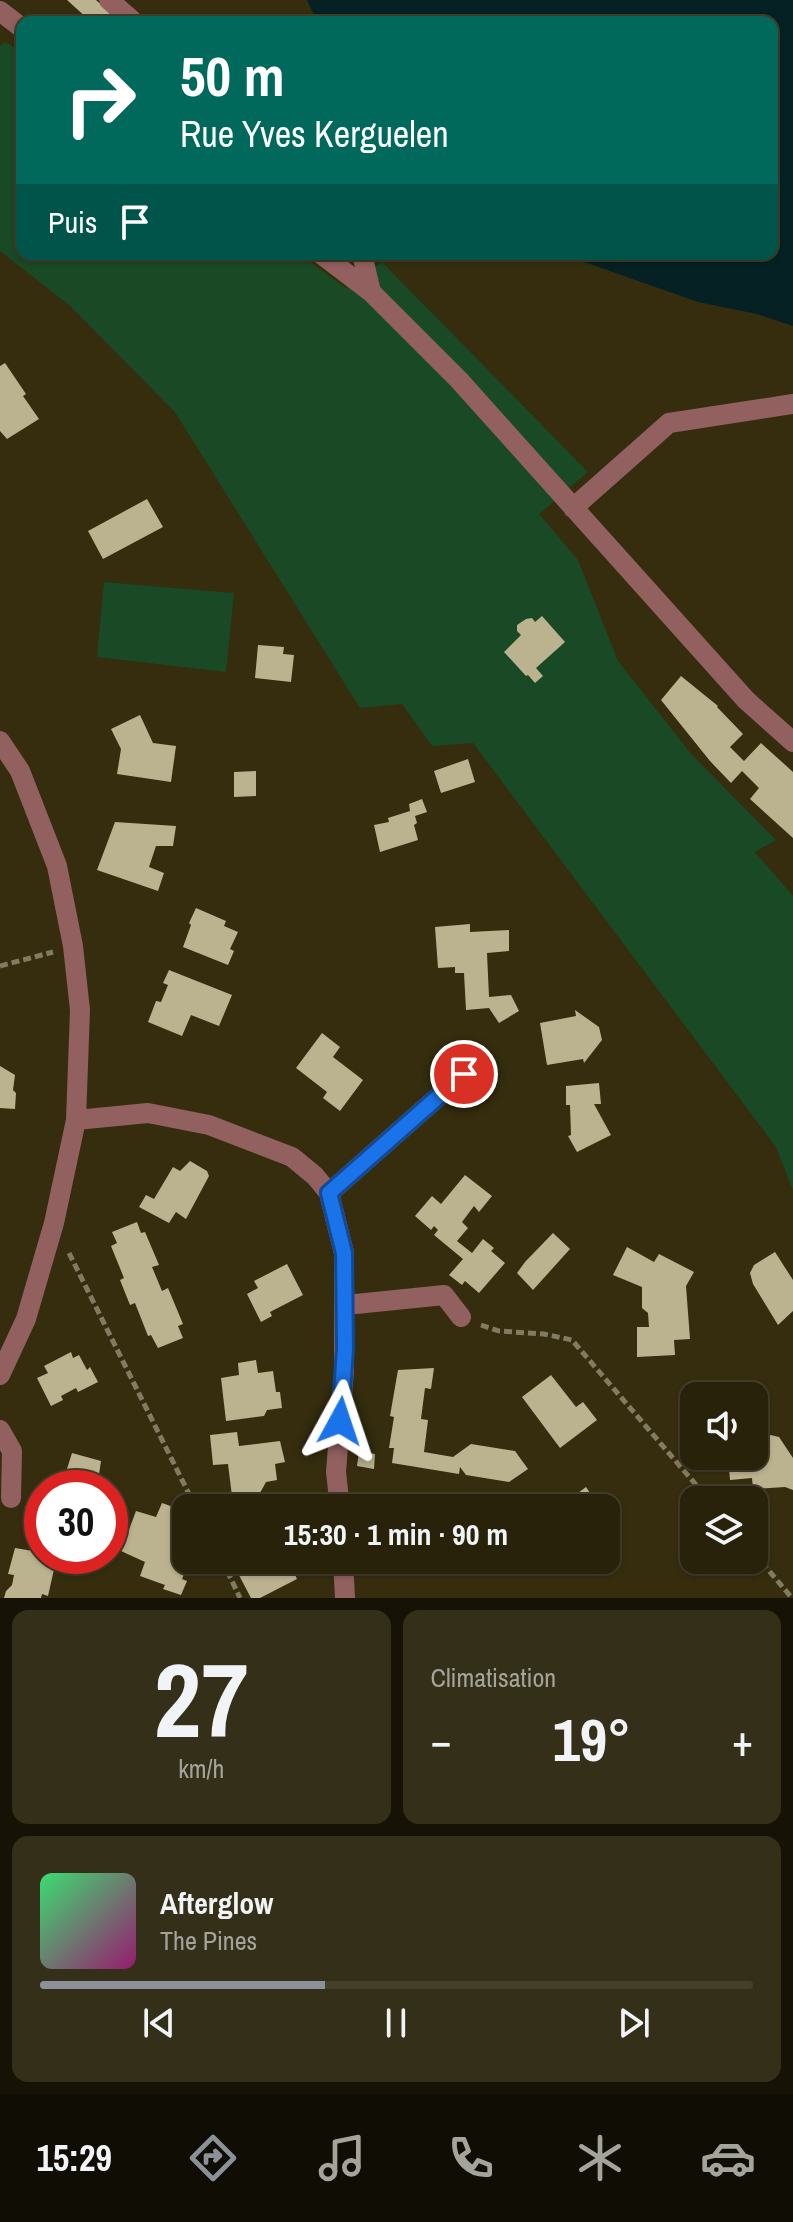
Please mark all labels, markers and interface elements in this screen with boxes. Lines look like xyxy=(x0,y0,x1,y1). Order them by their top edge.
text: 50 m xyxy=(180,38,285,113)
icon: right xyxy=(48,48,152,152)
text: Rue Yves Kerguelen xyxy=(180,110,449,158)
icon: arrive xyxy=(113,200,157,244)
text: Puis xyxy=(48,202,97,242)
pin xyxy=(430,1040,498,1108)
icon: arrive xyxy=(442,1052,486,1096)
position arrow xyxy=(298,1379,382,1463)
map controls xyxy=(680,1382,768,1574)
button: sound xyxy=(680,1382,768,1470)
speed limit sign: 30 xyxy=(24,1470,128,1574)
button: layers xyxy=(680,1486,768,1574)
text: 15:30 · 1 min · 90 m xyxy=(284,1514,508,1554)
text: 27 xyxy=(154,1629,249,1769)
text: Climatisation xyxy=(431,1660,556,1695)
text: 19° xyxy=(552,1699,631,1780)
text: − xyxy=(431,1710,452,1770)
text: + xyxy=(732,1710,753,1770)
text: km/h xyxy=(178,1751,224,1786)
text: Afterglow xyxy=(160,1883,273,1923)
text: The Pines xyxy=(160,1923,257,1958)
icon: previous xyxy=(137,2001,181,2045)
icon: pause xyxy=(374,2001,418,2045)
icon: next xyxy=(612,2001,656,2045)
icon: directions xyxy=(185,2130,241,2186)
icon: music xyxy=(314,2130,370,2186)
icon: phone xyxy=(443,2130,499,2186)
icon: climate xyxy=(572,2130,628,2186)
icon: car xyxy=(700,2130,756,2186)
text: 15:29 xyxy=(36,2134,112,2182)

